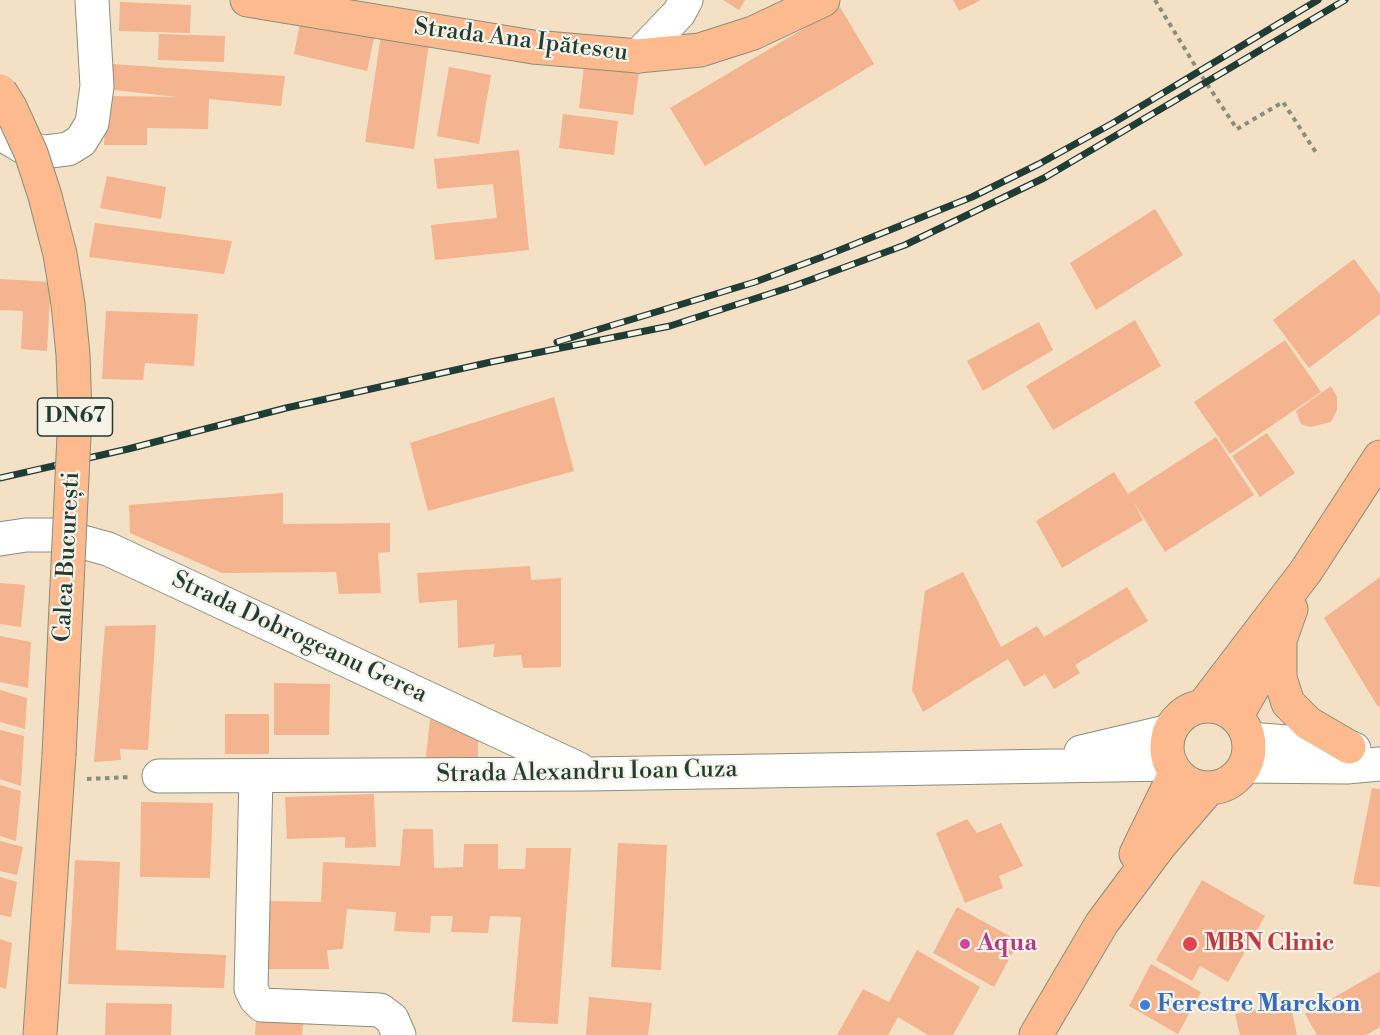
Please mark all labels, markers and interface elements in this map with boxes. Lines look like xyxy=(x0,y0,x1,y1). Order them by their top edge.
street label: Strada Ana Ipătescu xyxy=(412,14,630,68)
road number: DN67 xyxy=(38,398,112,436)
street label: Calea București xyxy=(49,471,87,643)
street label: Strada Dobrogeanu Gerea xyxy=(167,566,431,710)
street label: Strada Alexandru Ioan Cuza xyxy=(436,756,738,790)
place label: Aqua xyxy=(977,930,1037,958)
place label: MBN Clinic xyxy=(1204,930,1335,958)
marker: MBN Clinic xyxy=(1181,935,1199,953)
marker: Aqua xyxy=(958,937,972,951)
place label: Ferestre Marckon xyxy=(1157,991,1360,1019)
marker: Ferestre Marckon xyxy=(1138,998,1152,1012)

